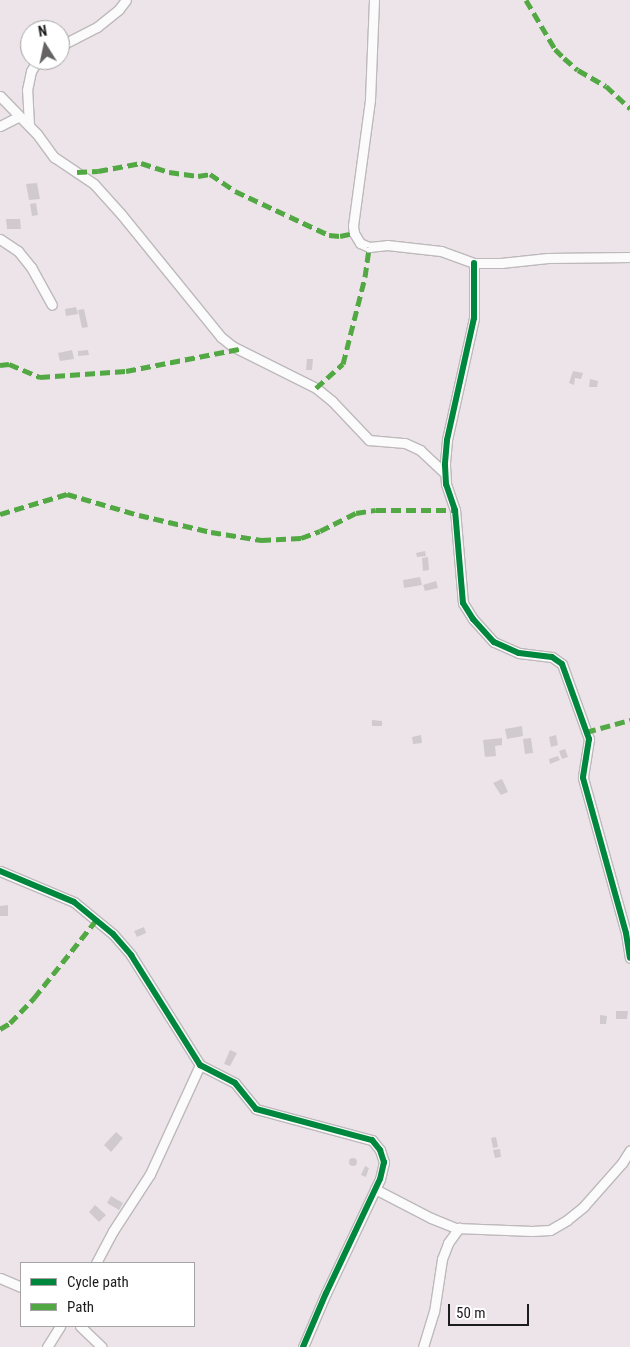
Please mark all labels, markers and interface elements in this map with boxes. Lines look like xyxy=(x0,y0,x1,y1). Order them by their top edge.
north arrow xyxy=(20,20,70,70)
text: N xyxy=(37,23,48,40)
legend xyxy=(20,1262,195,1327)
text: Cycle path xyxy=(67,1273,129,1291)
scale bar xyxy=(450,1294,531,1326)
text: Path xyxy=(67,1298,94,1316)
text: 50 m xyxy=(456,1304,486,1322)

